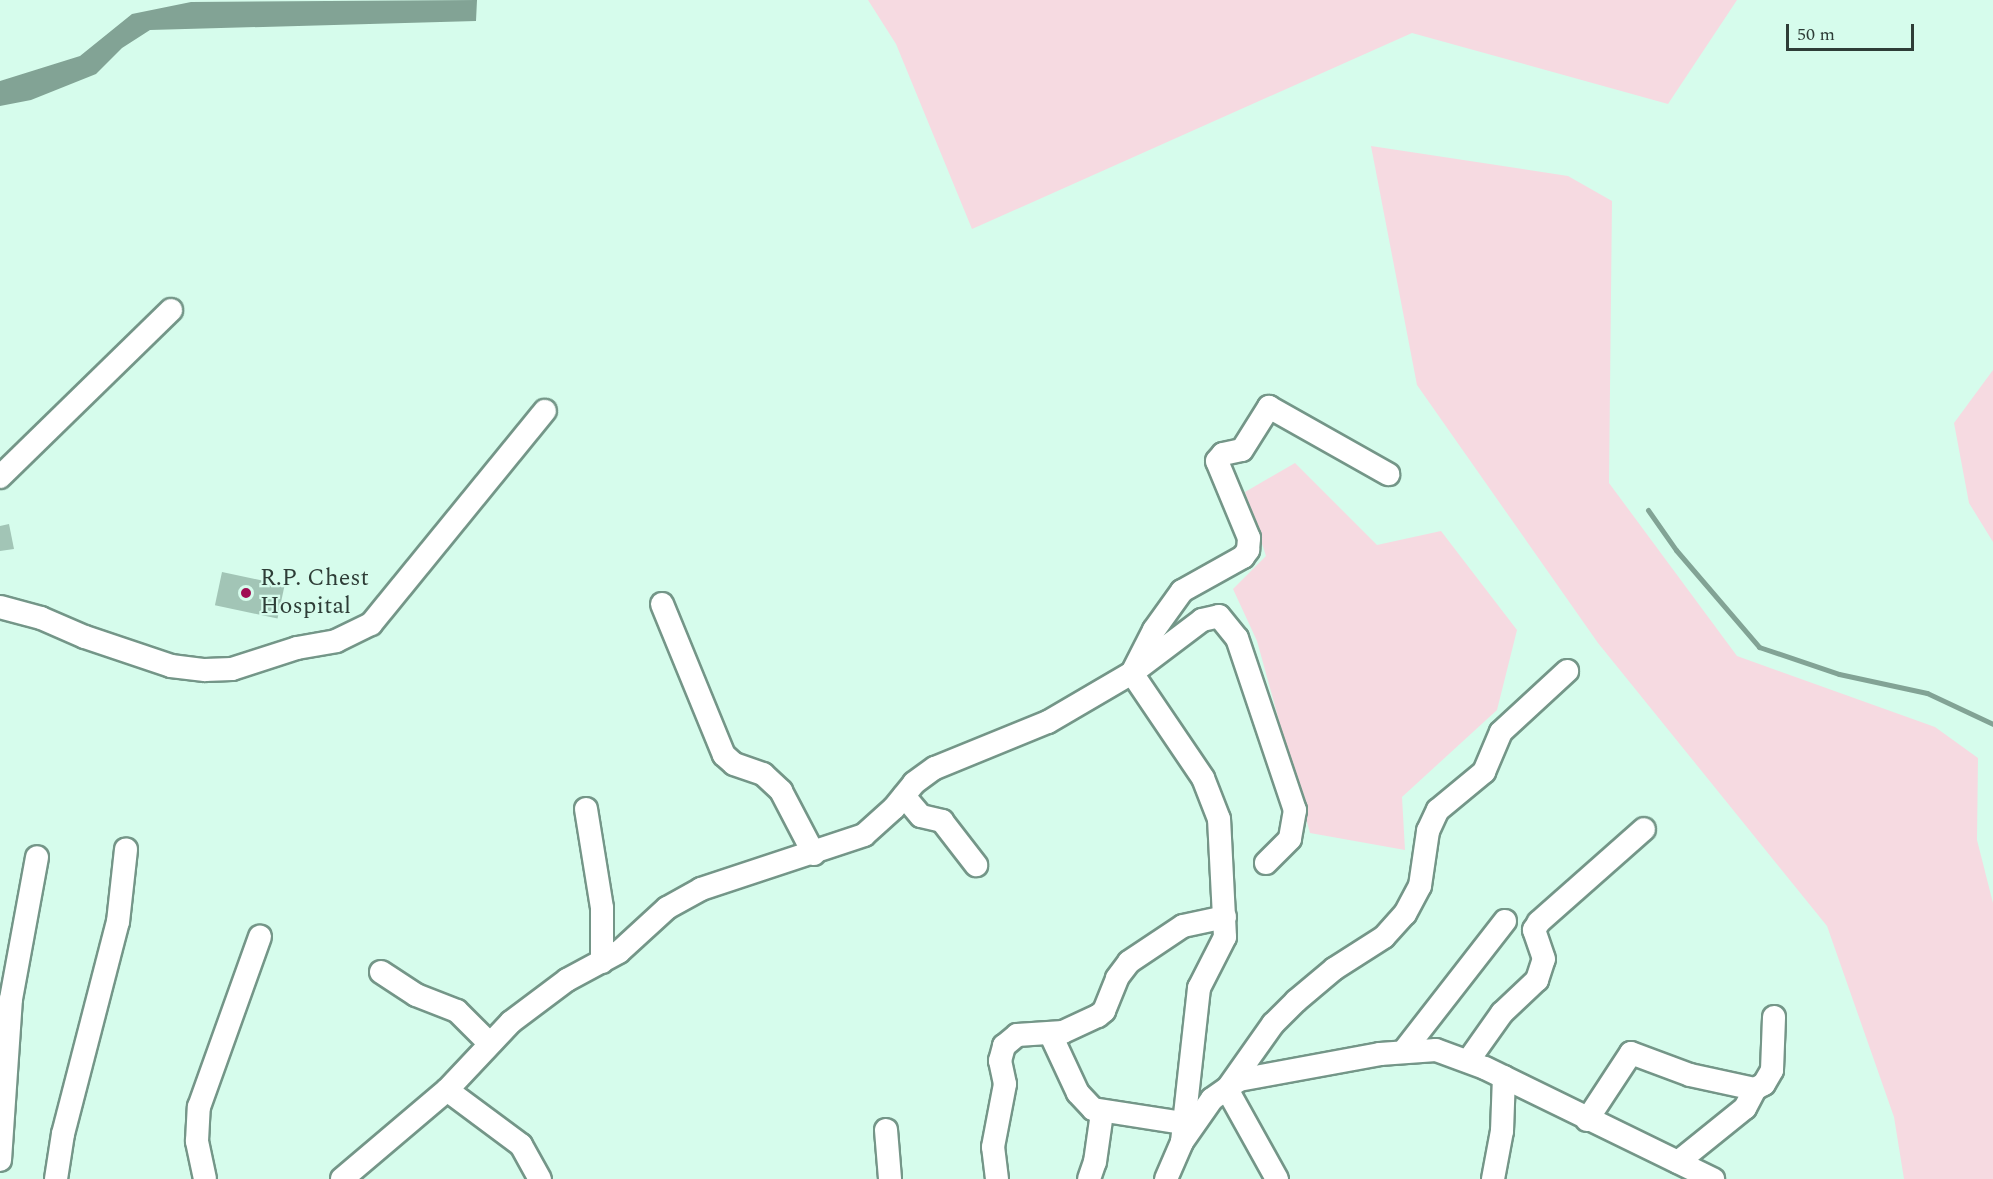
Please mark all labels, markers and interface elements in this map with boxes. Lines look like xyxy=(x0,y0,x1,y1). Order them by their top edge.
scale bar xyxy=(1789,12,1916,50)
text: 50 m xyxy=(1797,21,1835,48)
place label: R.P. Chest Hospital xyxy=(260,565,369,621)
marker: R.P. Chest Hospital xyxy=(237,584,255,602)

